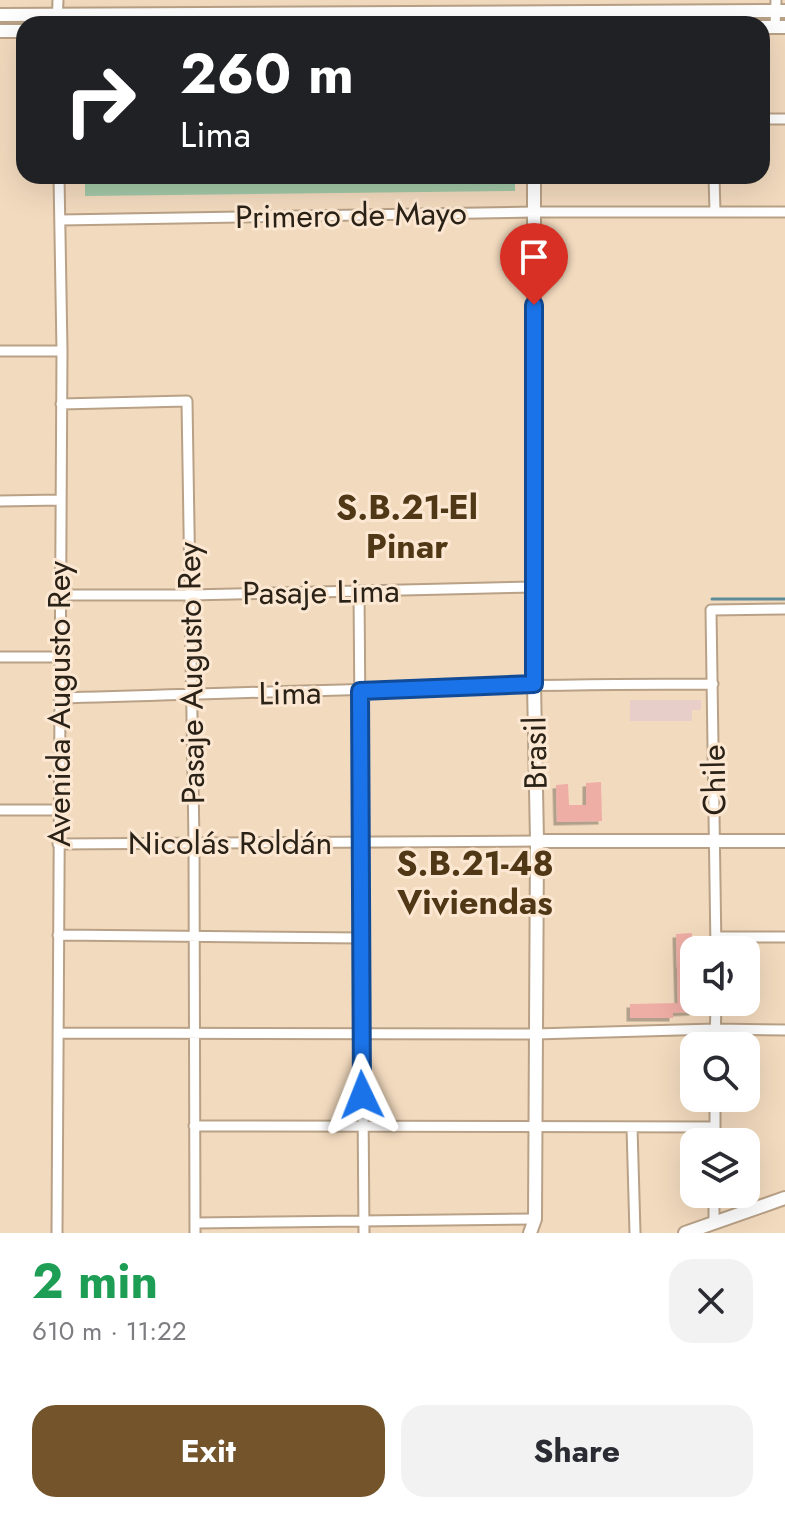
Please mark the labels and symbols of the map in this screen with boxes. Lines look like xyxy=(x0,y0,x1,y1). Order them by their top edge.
street label: Primero de Mayo xyxy=(235,190,467,240)
pin xyxy=(500,223,568,305)
district label: S.B.21-El Pinar xyxy=(336,483,478,571)
street label: Pasaje Augusto Rey xyxy=(166,541,216,805)
street label: Avenida Augusto Rey xyxy=(36,560,82,847)
street label: Pasaje Lima xyxy=(242,568,400,616)
street label: Lima xyxy=(258,669,322,717)
street label: Brasil xyxy=(511,716,559,790)
street label: Chile xyxy=(690,744,738,816)
street label: Nicolás Roldán xyxy=(128,820,332,866)
district label: S.B.21-48 Viviendas xyxy=(396,839,554,927)
position arrow xyxy=(320,1053,404,1137)

